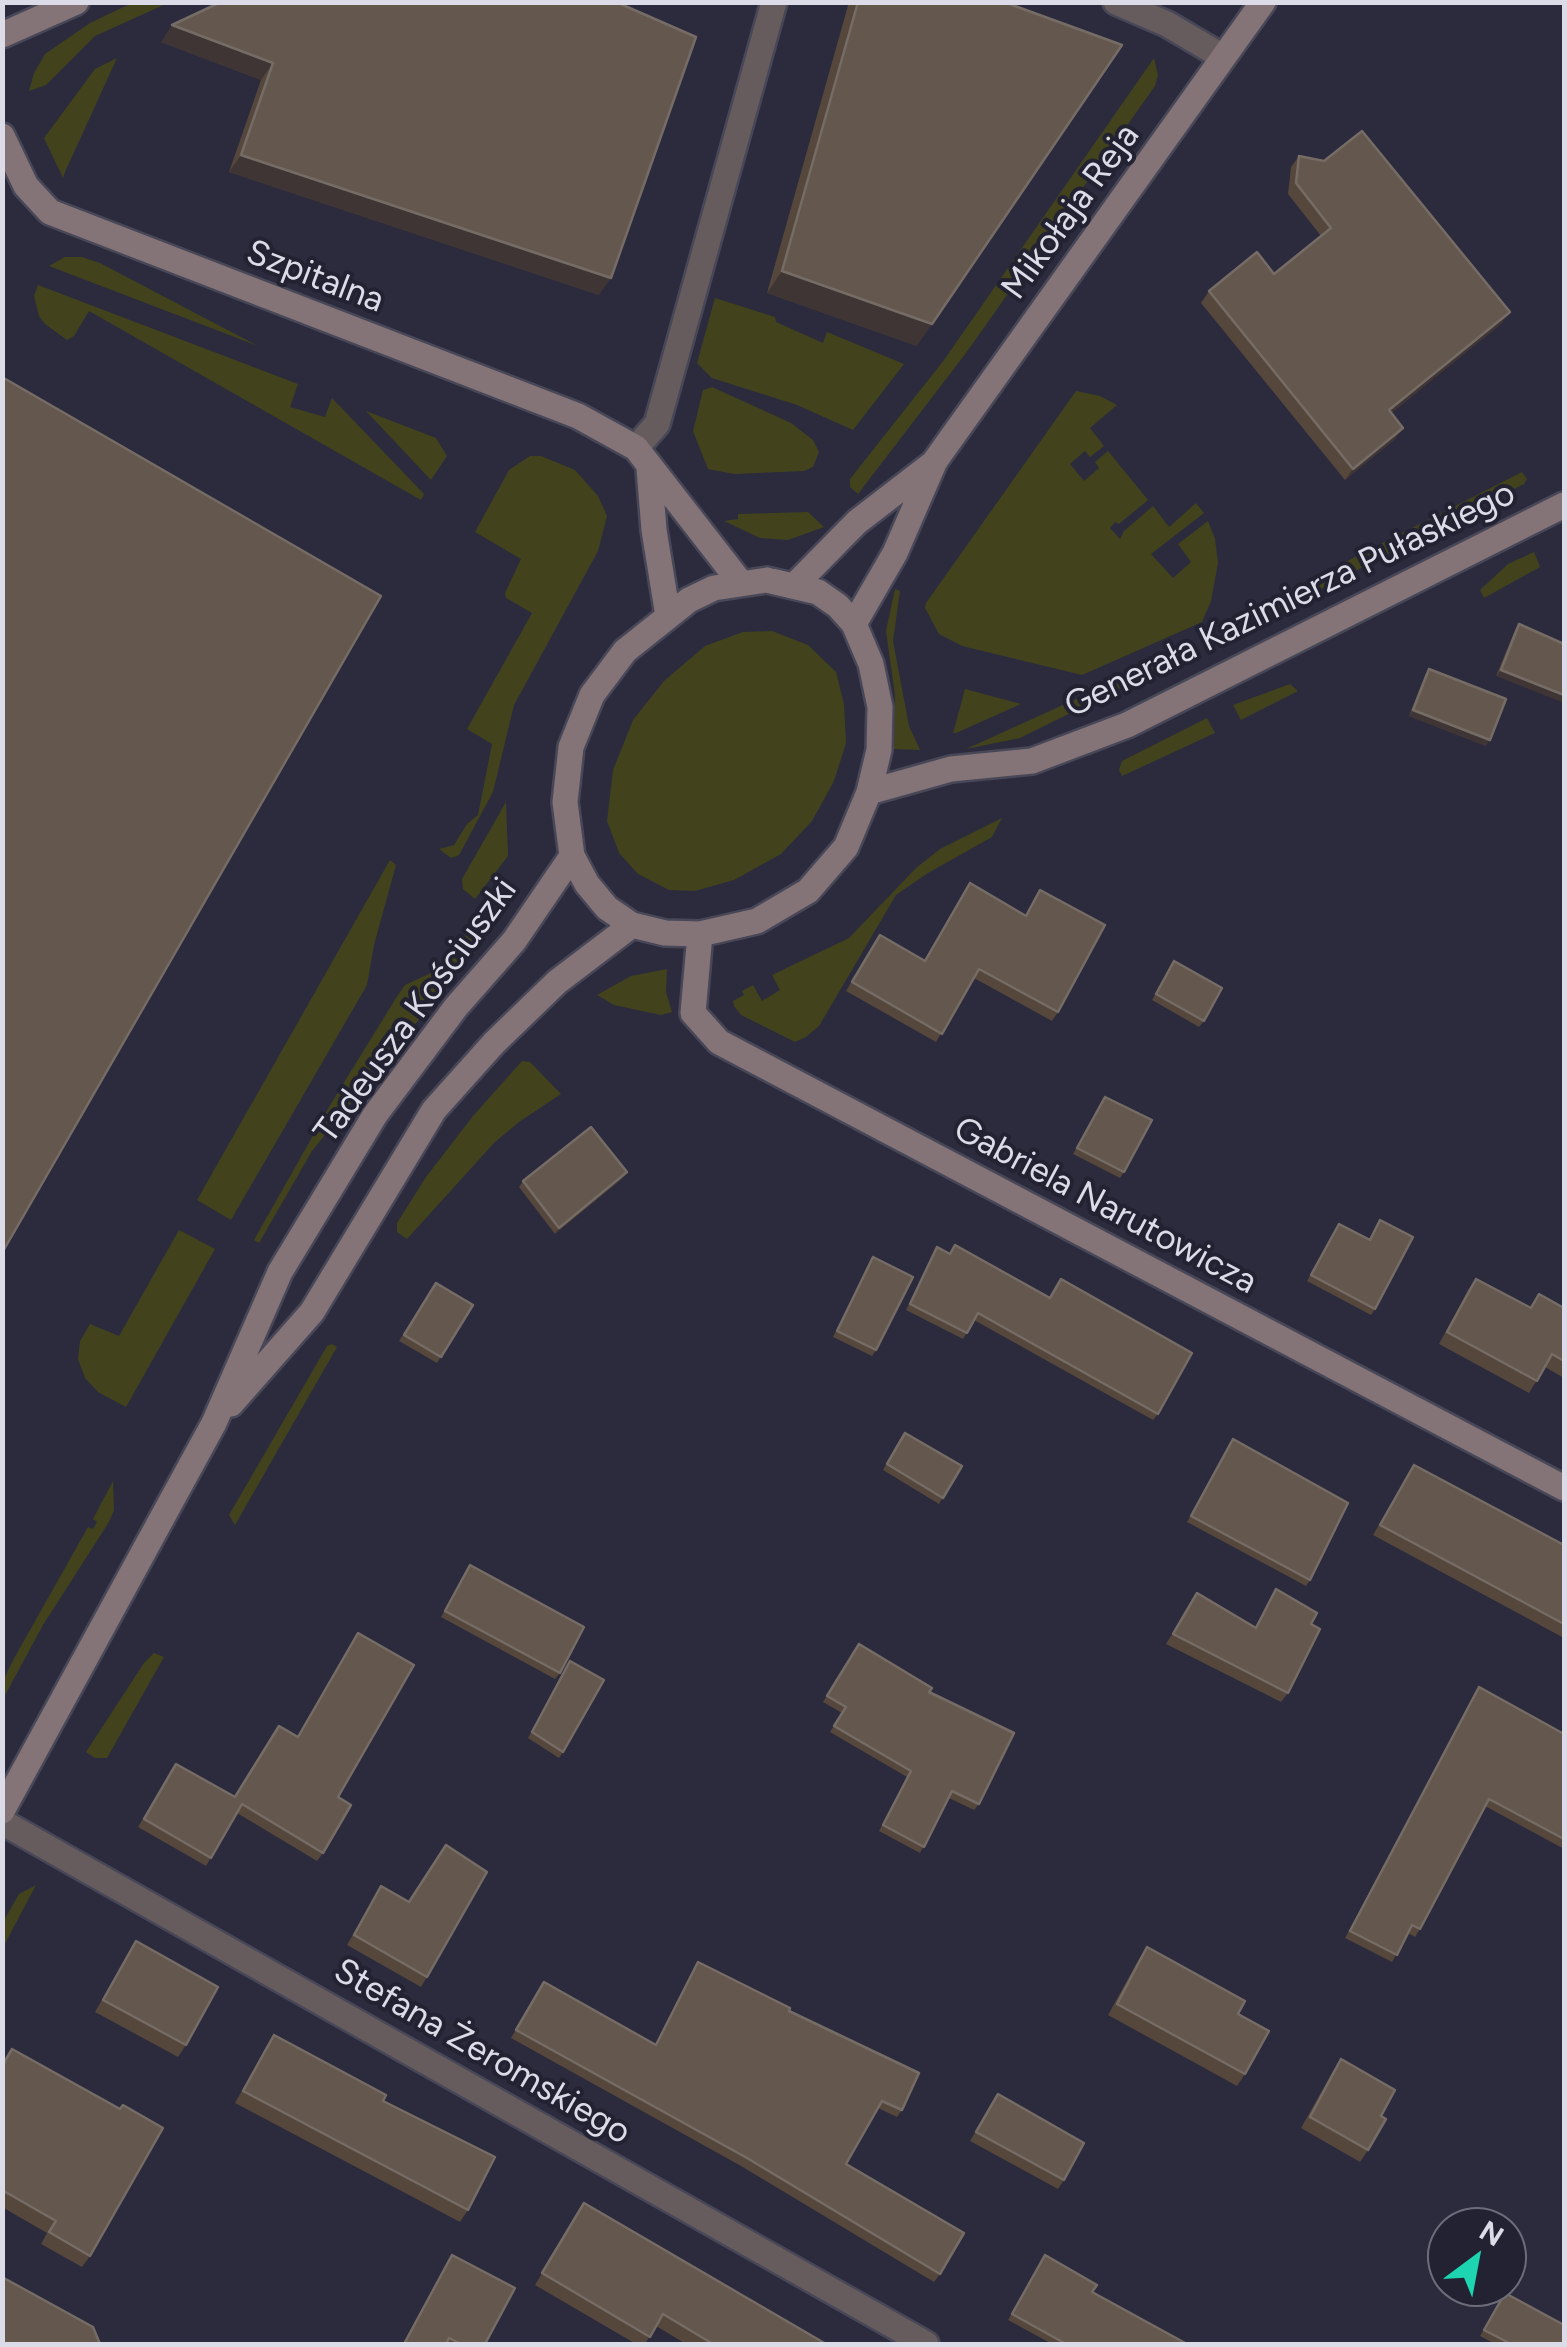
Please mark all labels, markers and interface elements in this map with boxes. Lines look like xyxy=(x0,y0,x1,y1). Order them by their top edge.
street label: Mikołaja Reja xyxy=(993,116,1149,308)
street label: Szpitalna xyxy=(240,232,390,322)
street label: Generała Kazimierza Pułaskiego xyxy=(1058,472,1522,728)
street label: Tadeusza Kościuszki xyxy=(306,870,526,1152)
street label: Gabriela Narutowicza xyxy=(946,1108,1264,1304)
street label: Stefana Żeromskiego xyxy=(326,1950,638,2154)
north arrow xyxy=(1427,2207,1527,2307)
text: N xyxy=(1474,2213,1510,2253)

